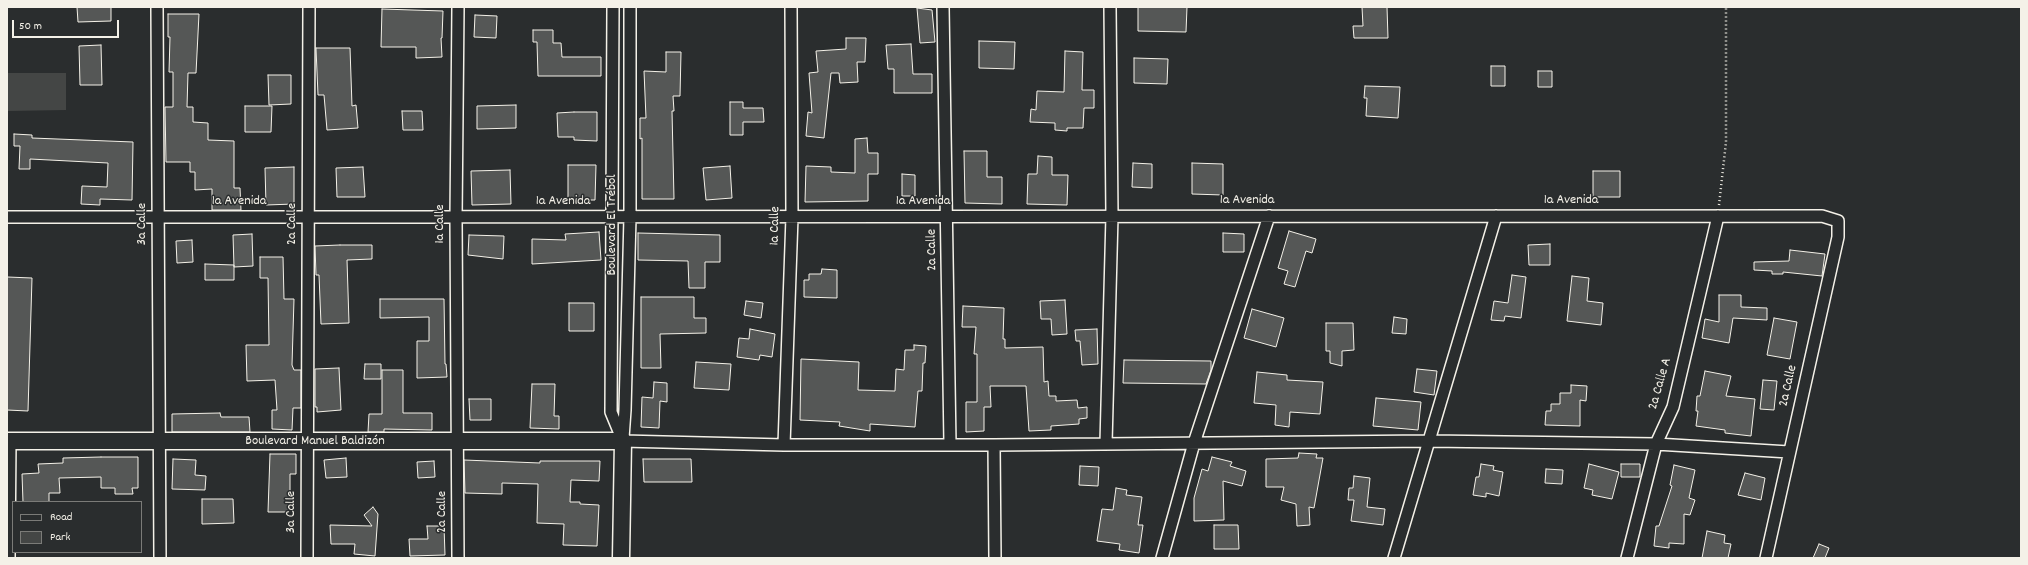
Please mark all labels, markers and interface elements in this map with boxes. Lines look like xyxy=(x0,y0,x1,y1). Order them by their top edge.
scale bar xyxy=(14,12,121,38)
text: 50 m xyxy=(19,18,42,35)
street label: Boulevard El Trébol xyxy=(605,174,621,276)
street label: 1a Avenida xyxy=(1220,193,1274,209)
street label: 1a Avenida xyxy=(1544,193,1598,209)
street label: 1a Avenida xyxy=(212,194,266,210)
street label: 1a Avenida xyxy=(536,194,590,210)
street label: 1a Avenida xyxy=(896,194,950,210)
street label: 3a Calle xyxy=(135,203,151,245)
street label: 2a Calle xyxy=(285,203,301,245)
street label: 1a Calle xyxy=(433,204,449,244)
street label: 1a Calle xyxy=(767,206,785,246)
street label: 2a Calle xyxy=(924,229,942,271)
street label: 2a Calle A xyxy=(1646,356,1676,412)
street label: 2a Calle xyxy=(1776,364,1802,408)
street label: Boulevard Manuel Baldizón xyxy=(245,434,385,450)
street label: 3a Calle xyxy=(284,491,300,533)
street label: 2a Calle xyxy=(435,491,451,533)
legend xyxy=(12,501,142,553)
text: Road xyxy=(50,509,72,526)
text: Park xyxy=(50,529,70,546)

